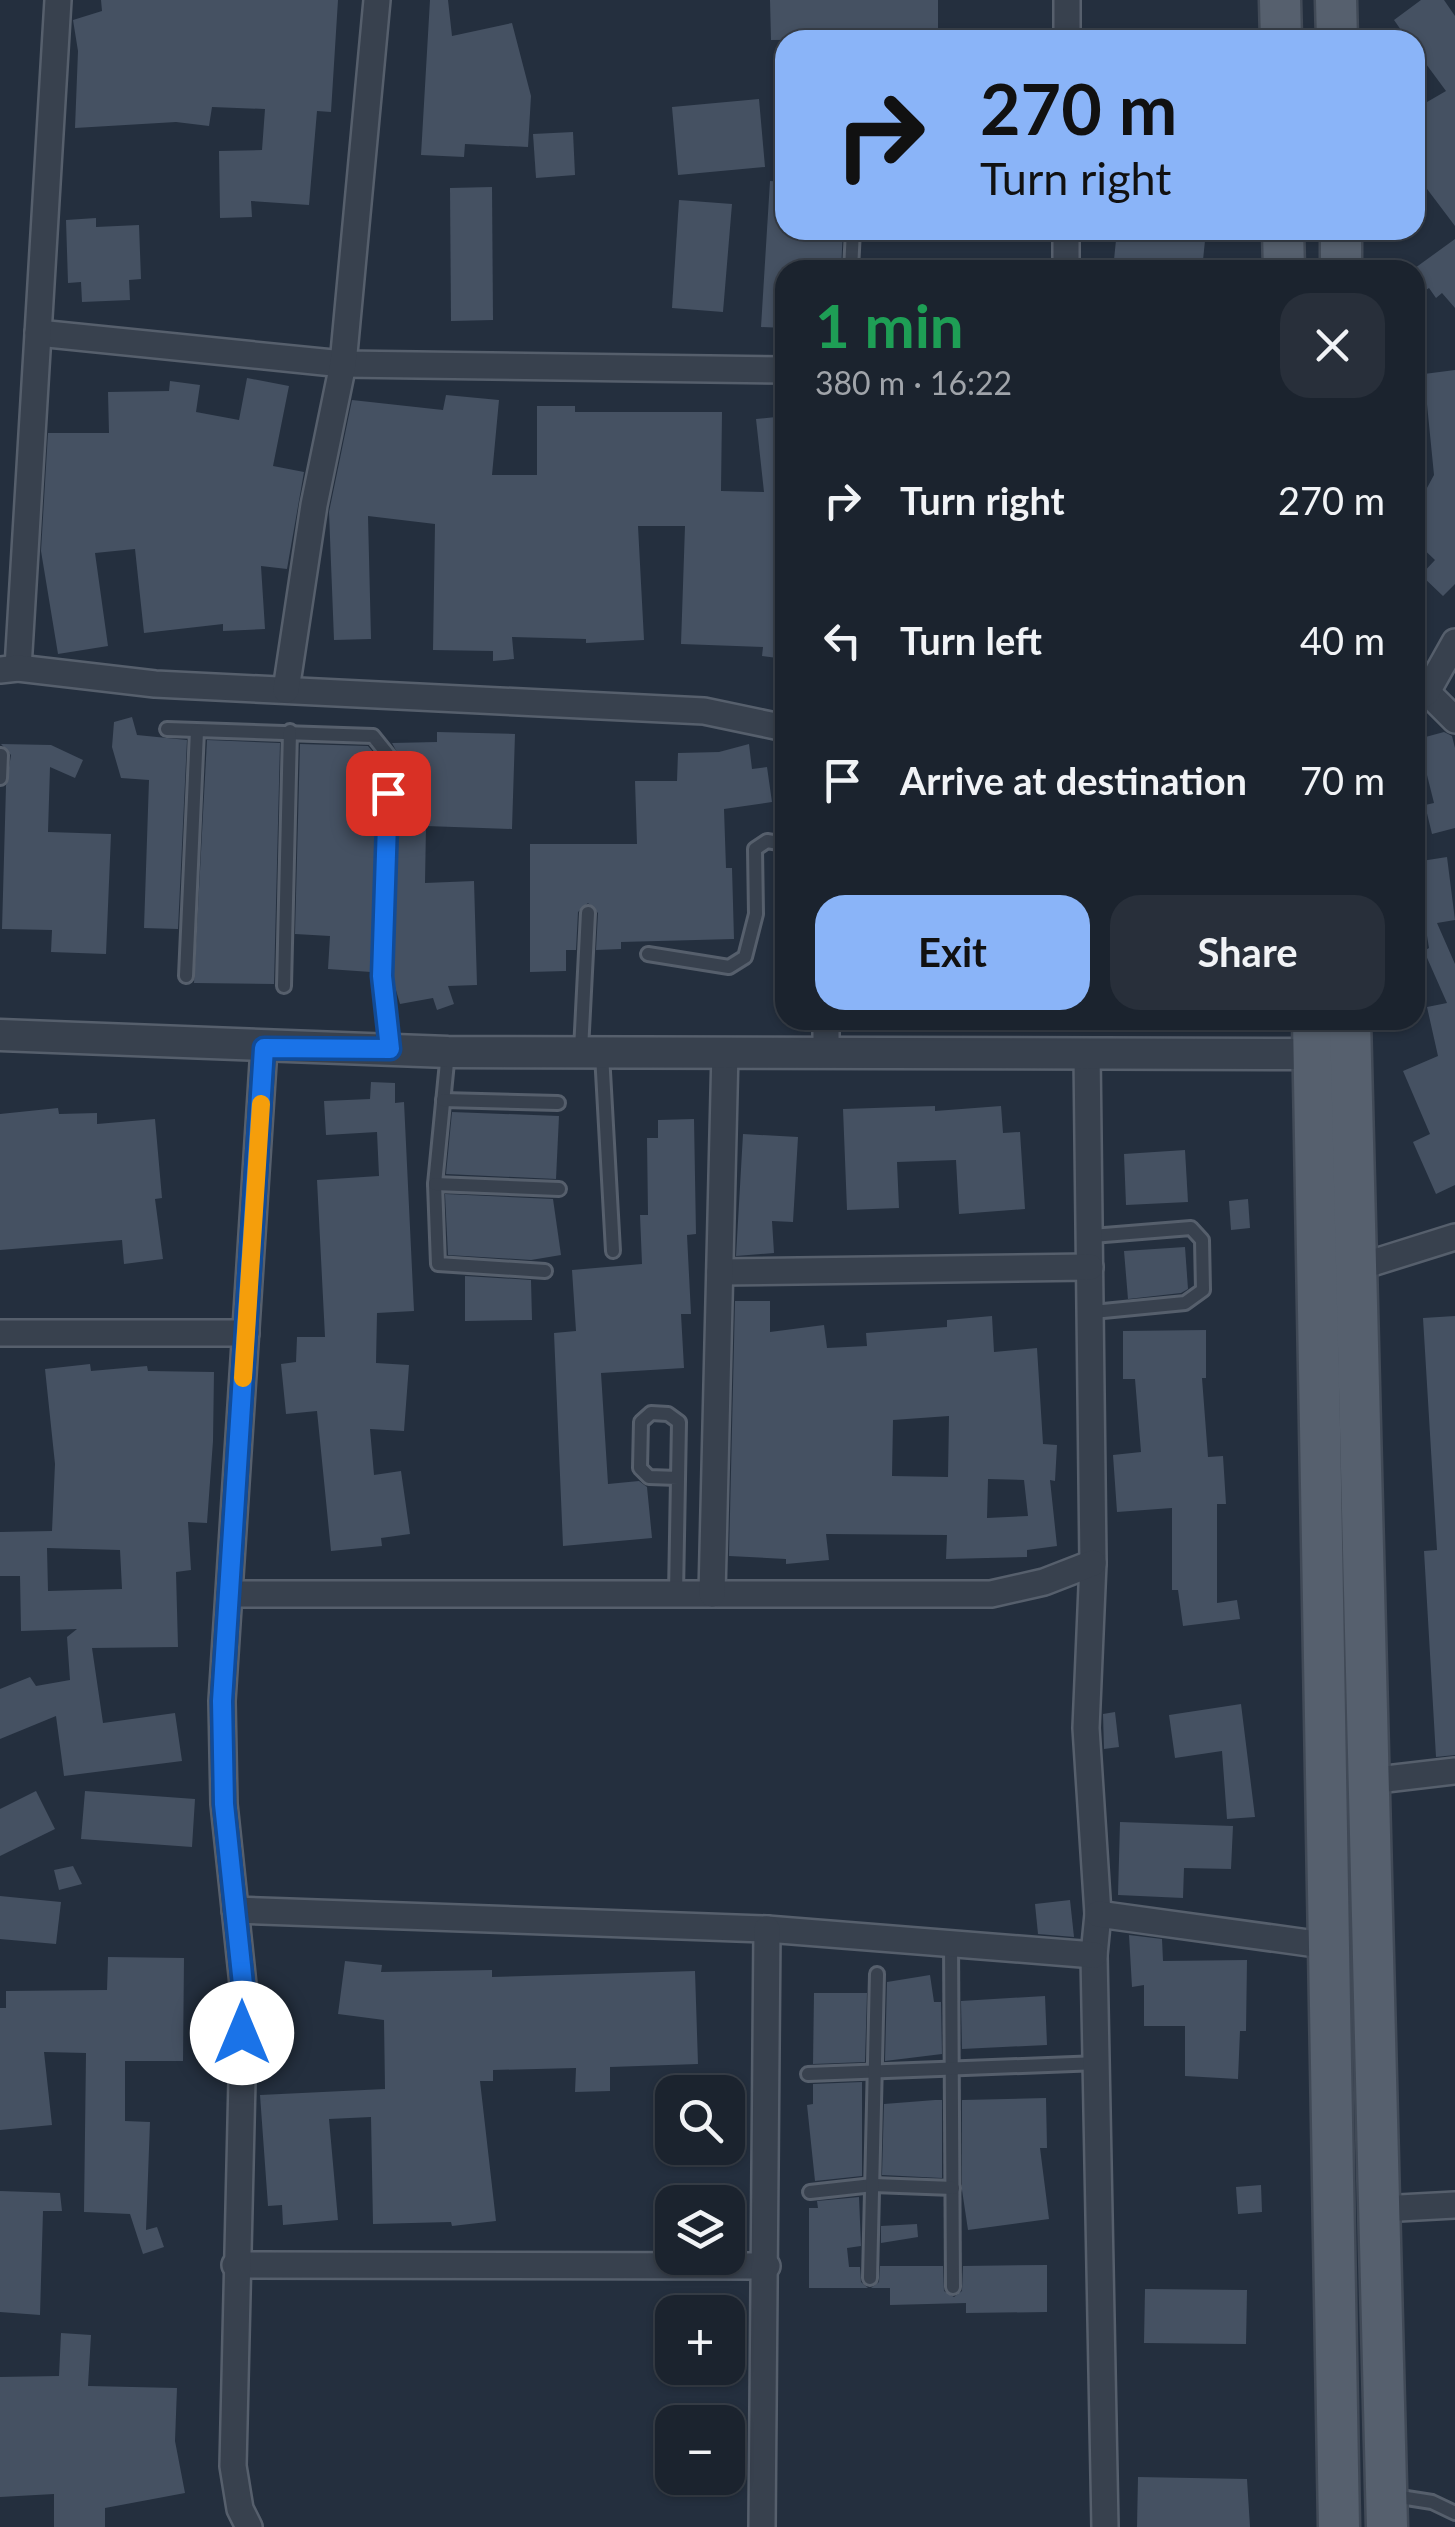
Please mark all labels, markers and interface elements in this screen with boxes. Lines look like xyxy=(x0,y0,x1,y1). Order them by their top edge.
text: 270 m xyxy=(980,66,1177,150)
icon: right xyxy=(815,70,945,200)
text: Turn right xyxy=(980,151,1171,205)
text: 1 min xyxy=(815,289,964,361)
button: close xyxy=(1280,293,1385,398)
text: 380 m · 16:22 xyxy=(815,363,1012,402)
icon: right xyxy=(815,473,870,528)
text: Turn right xyxy=(900,477,1065,523)
text: 270 m xyxy=(1278,477,1385,523)
icon: left xyxy=(815,613,870,668)
text: Turn left xyxy=(900,617,1042,663)
text: 40 m xyxy=(1300,617,1385,663)
pin xyxy=(346,751,431,836)
icon: arrive xyxy=(815,753,870,808)
text: Arrive at destination xyxy=(900,757,1247,803)
text: 70 m xyxy=(1300,757,1385,803)
icon: arrive xyxy=(361,766,416,821)
button: Exit xyxy=(815,895,1090,1010)
button: Share xyxy=(1110,895,1385,1010)
position arrow xyxy=(190,1981,294,2085)
map controls xyxy=(655,2075,745,2495)
button: search xyxy=(655,2075,745,2165)
button: layers xyxy=(655,2185,745,2275)
button: + xyxy=(655,2295,745,2385)
button: − xyxy=(655,2405,745,2495)

